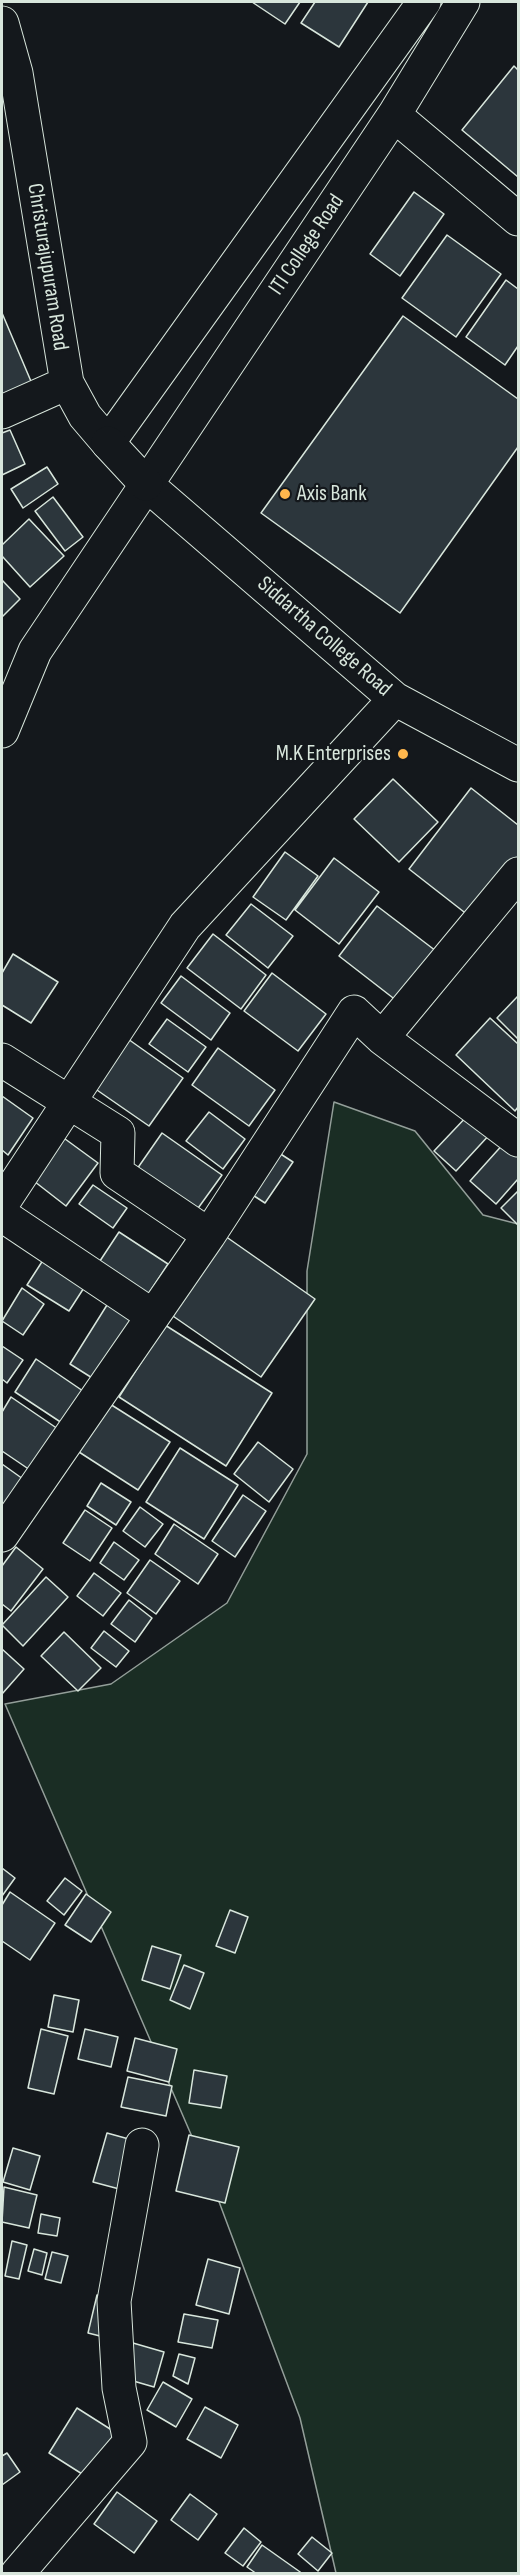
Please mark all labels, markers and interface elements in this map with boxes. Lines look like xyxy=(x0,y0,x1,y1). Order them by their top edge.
street label: Christurajupuram Road xyxy=(21,182,73,352)
street label: ITI College Road xyxy=(264,190,350,300)
place label: Axis Bank xyxy=(297,481,367,507)
marker: Axis Bank xyxy=(278,487,292,501)
street label: Siddartha College Road xyxy=(251,571,397,703)
place label: M.K Enterprises xyxy=(276,741,391,767)
marker: M.K Enterprises xyxy=(396,747,410,761)

